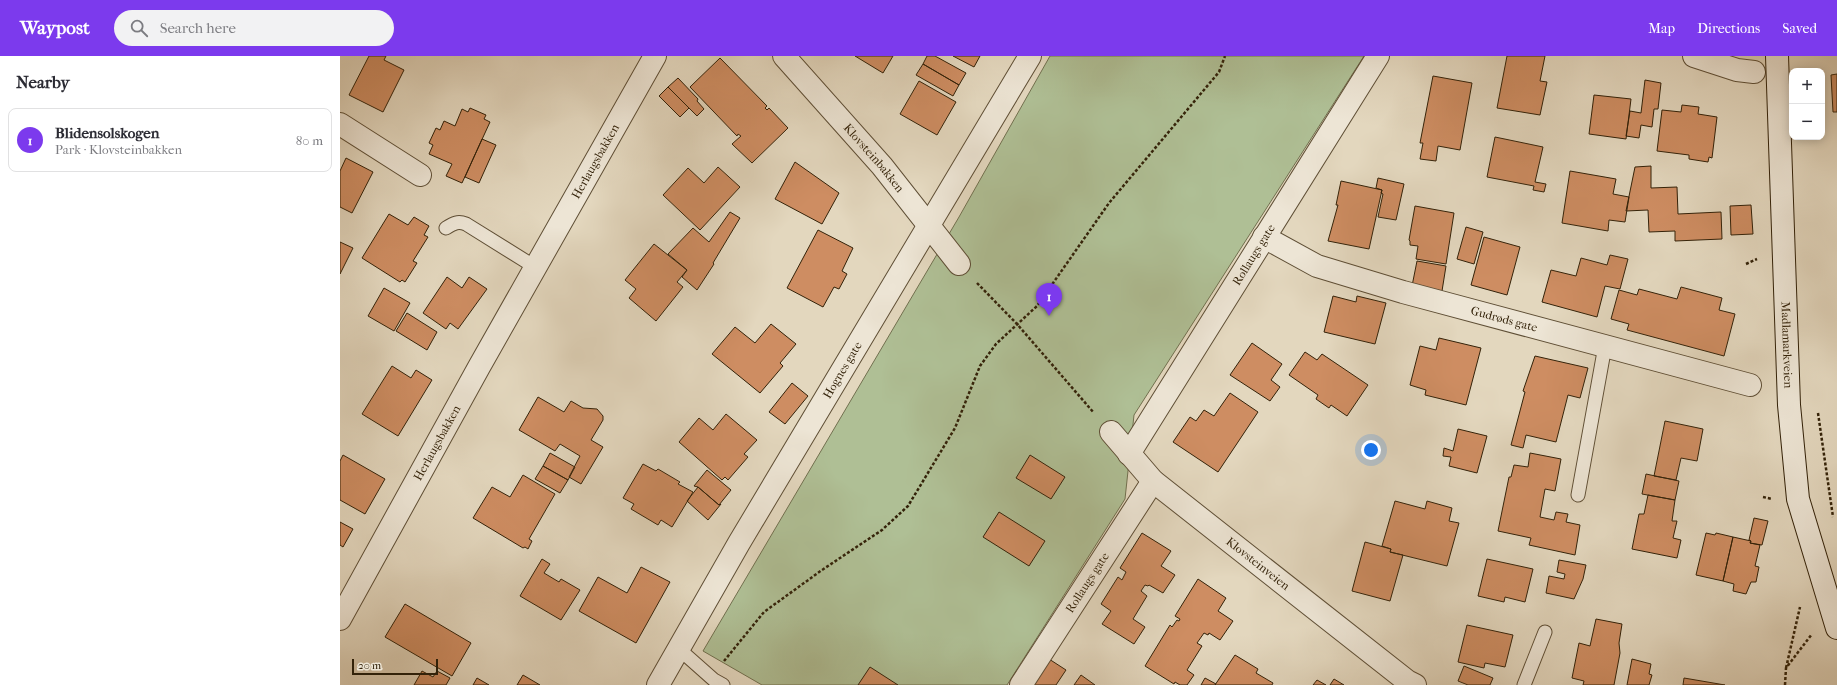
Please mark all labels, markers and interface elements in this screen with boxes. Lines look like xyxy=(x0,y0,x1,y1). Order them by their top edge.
search box xyxy=(114,10,394,46)
text: Waypost xyxy=(20,17,90,39)
icon: search xyxy=(128,17,150,39)
text: Search here xyxy=(160,19,236,37)
text: Map xyxy=(1648,20,1675,37)
text: Directions xyxy=(1697,20,1760,37)
text: Saved xyxy=(1782,20,1817,37)
map controls xyxy=(1789,68,1825,140)
button: + xyxy=(1789,68,1825,104)
text: Nearby xyxy=(16,72,70,92)
button: − xyxy=(1789,104,1825,140)
street label: Klovsteinbakken xyxy=(841,121,907,195)
street label: Herlaugsbakken xyxy=(569,122,622,201)
text: Blidensolskogen xyxy=(55,124,159,142)
text: 1 xyxy=(28,133,32,148)
text: 80 m xyxy=(296,133,323,148)
text: Park · Klovsteinbakken xyxy=(55,142,182,157)
street label: Rollaugs gate xyxy=(1229,222,1278,288)
pin: 1 xyxy=(1036,283,1062,316)
street label: Madlamarkveien xyxy=(1778,301,1795,388)
street label: Gudrøds gate xyxy=(1469,303,1539,335)
street label: Hognes gate xyxy=(820,339,865,401)
street label: Herlaugsbakken xyxy=(411,403,463,483)
your location xyxy=(1361,440,1381,460)
street label: Klovsteinveien xyxy=(1223,534,1292,593)
street label: Rollaugs gate xyxy=(1063,550,1112,615)
scale bar xyxy=(352,657,438,676)
text: 20 m xyxy=(358,659,381,672)

